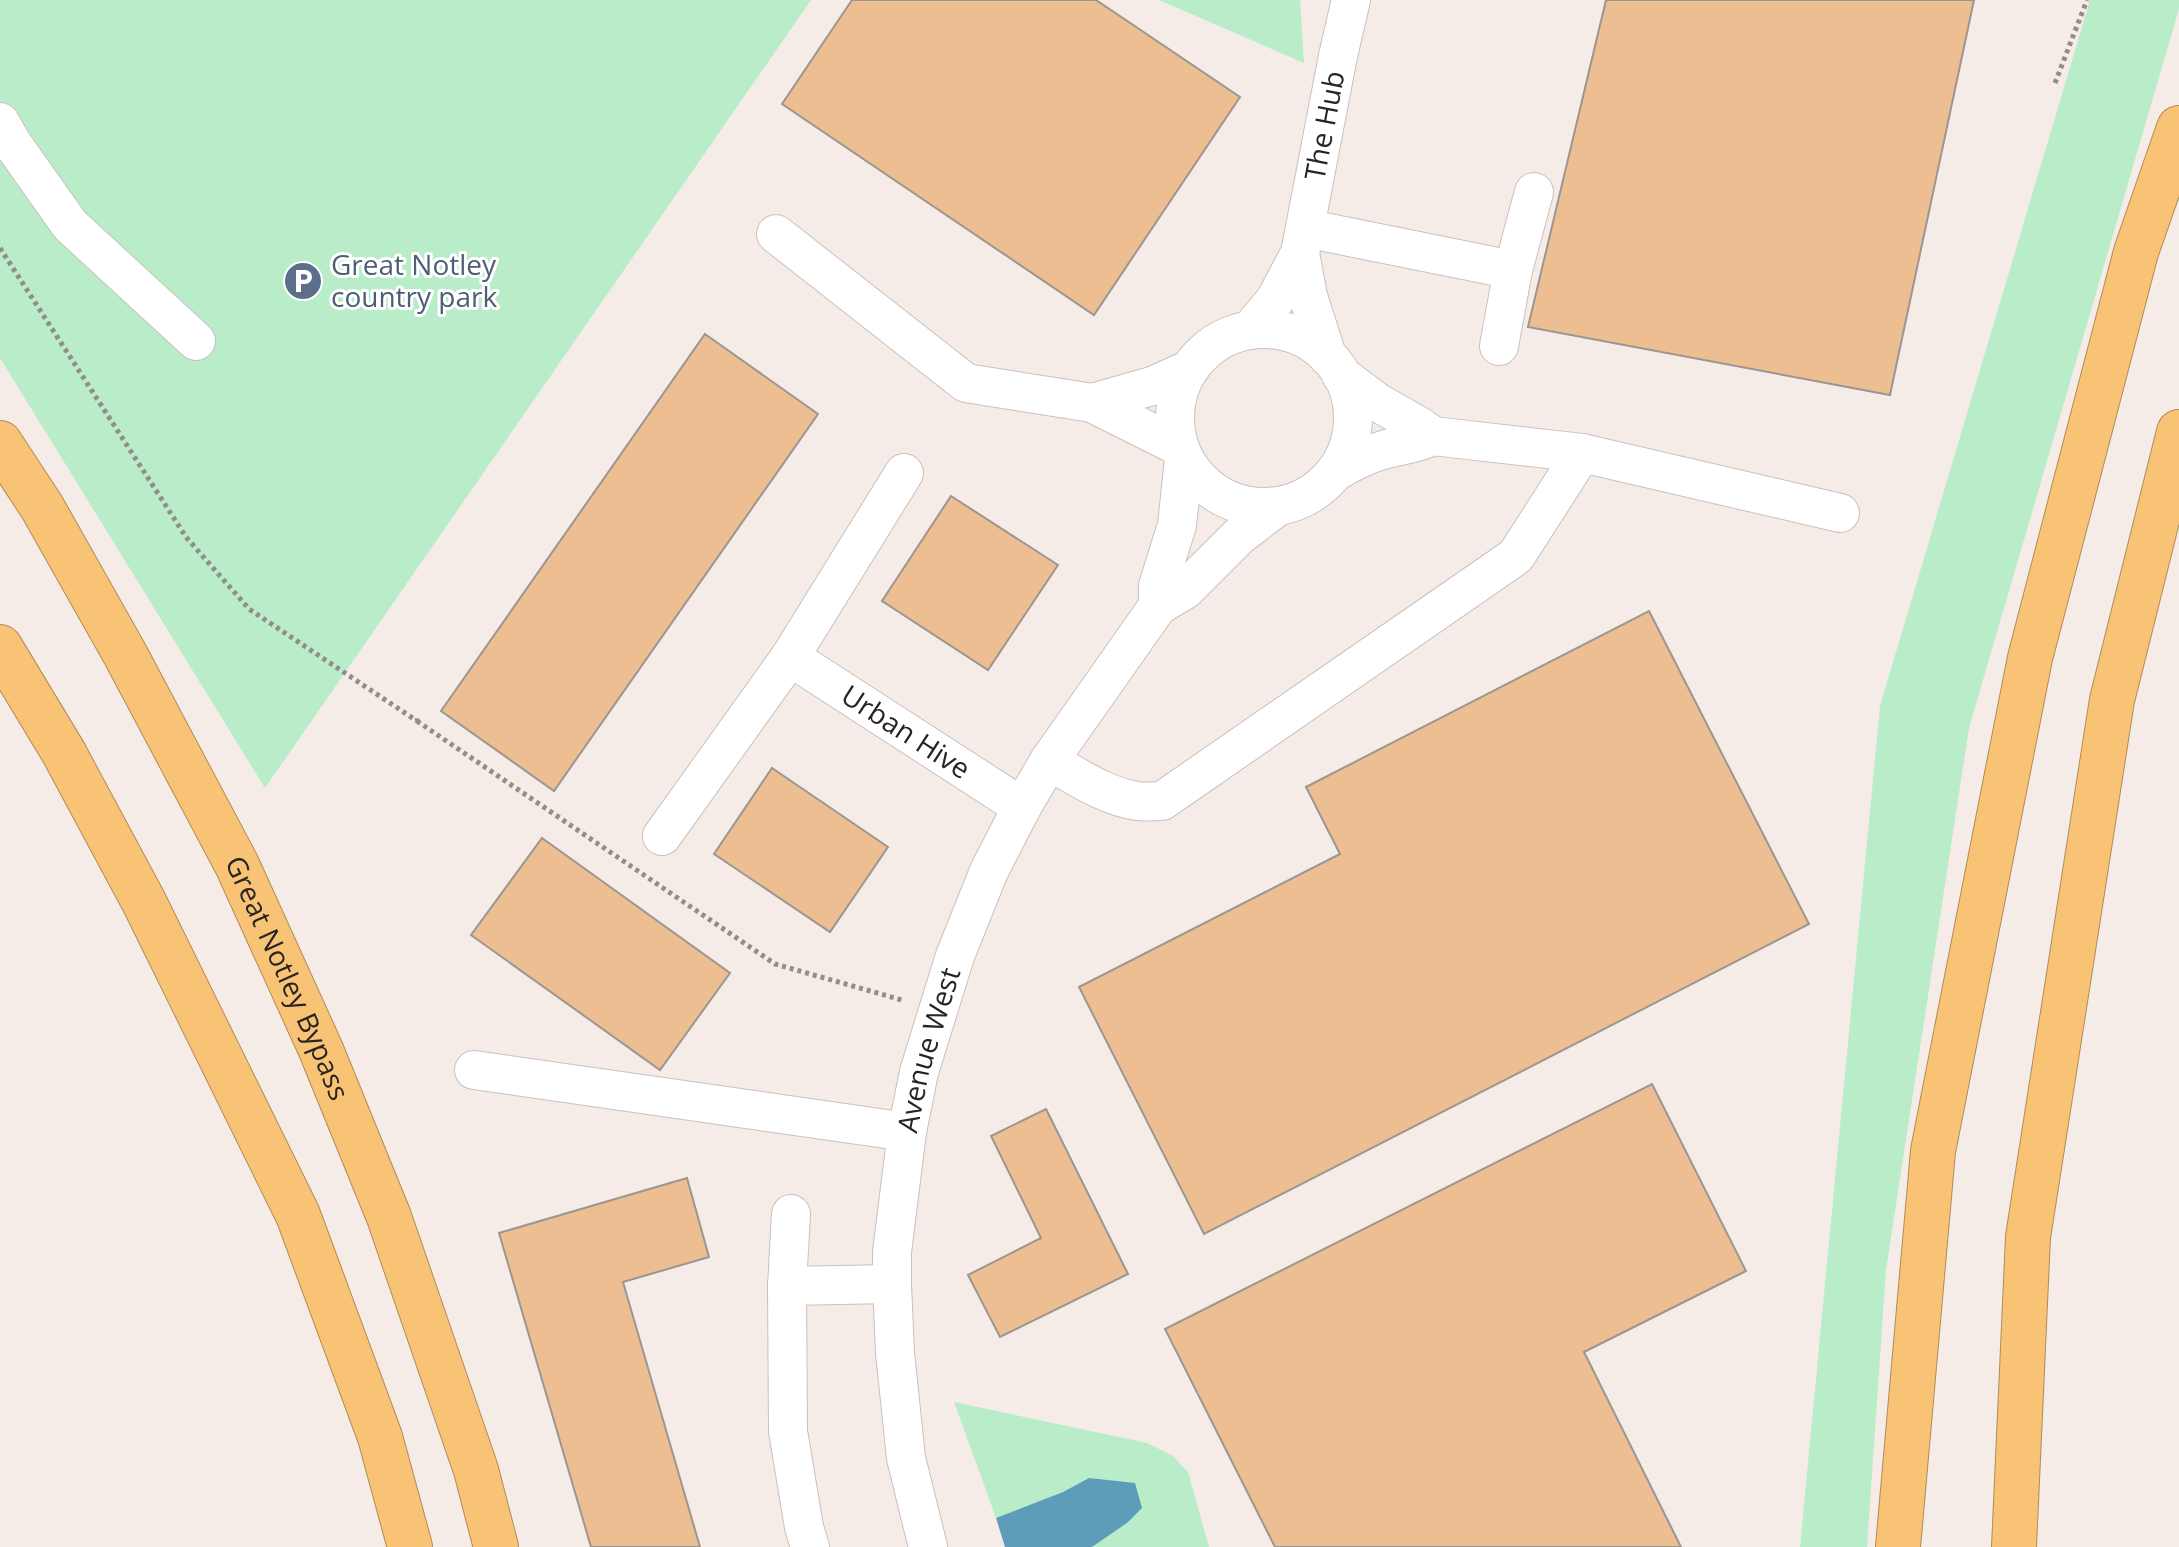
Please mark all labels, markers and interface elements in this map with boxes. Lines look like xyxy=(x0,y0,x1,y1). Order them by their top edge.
street label: The Hub xyxy=(1294,68,1353,183)
place label: Great Notley country park xyxy=(331,245,497,315)
parking icon: Great Notley country park xyxy=(282,260,324,302)
street label: Urban Hive xyxy=(835,675,978,787)
street label: Great Notley Bypass xyxy=(217,849,359,1105)
street label: Avenue West xyxy=(887,963,968,1136)

